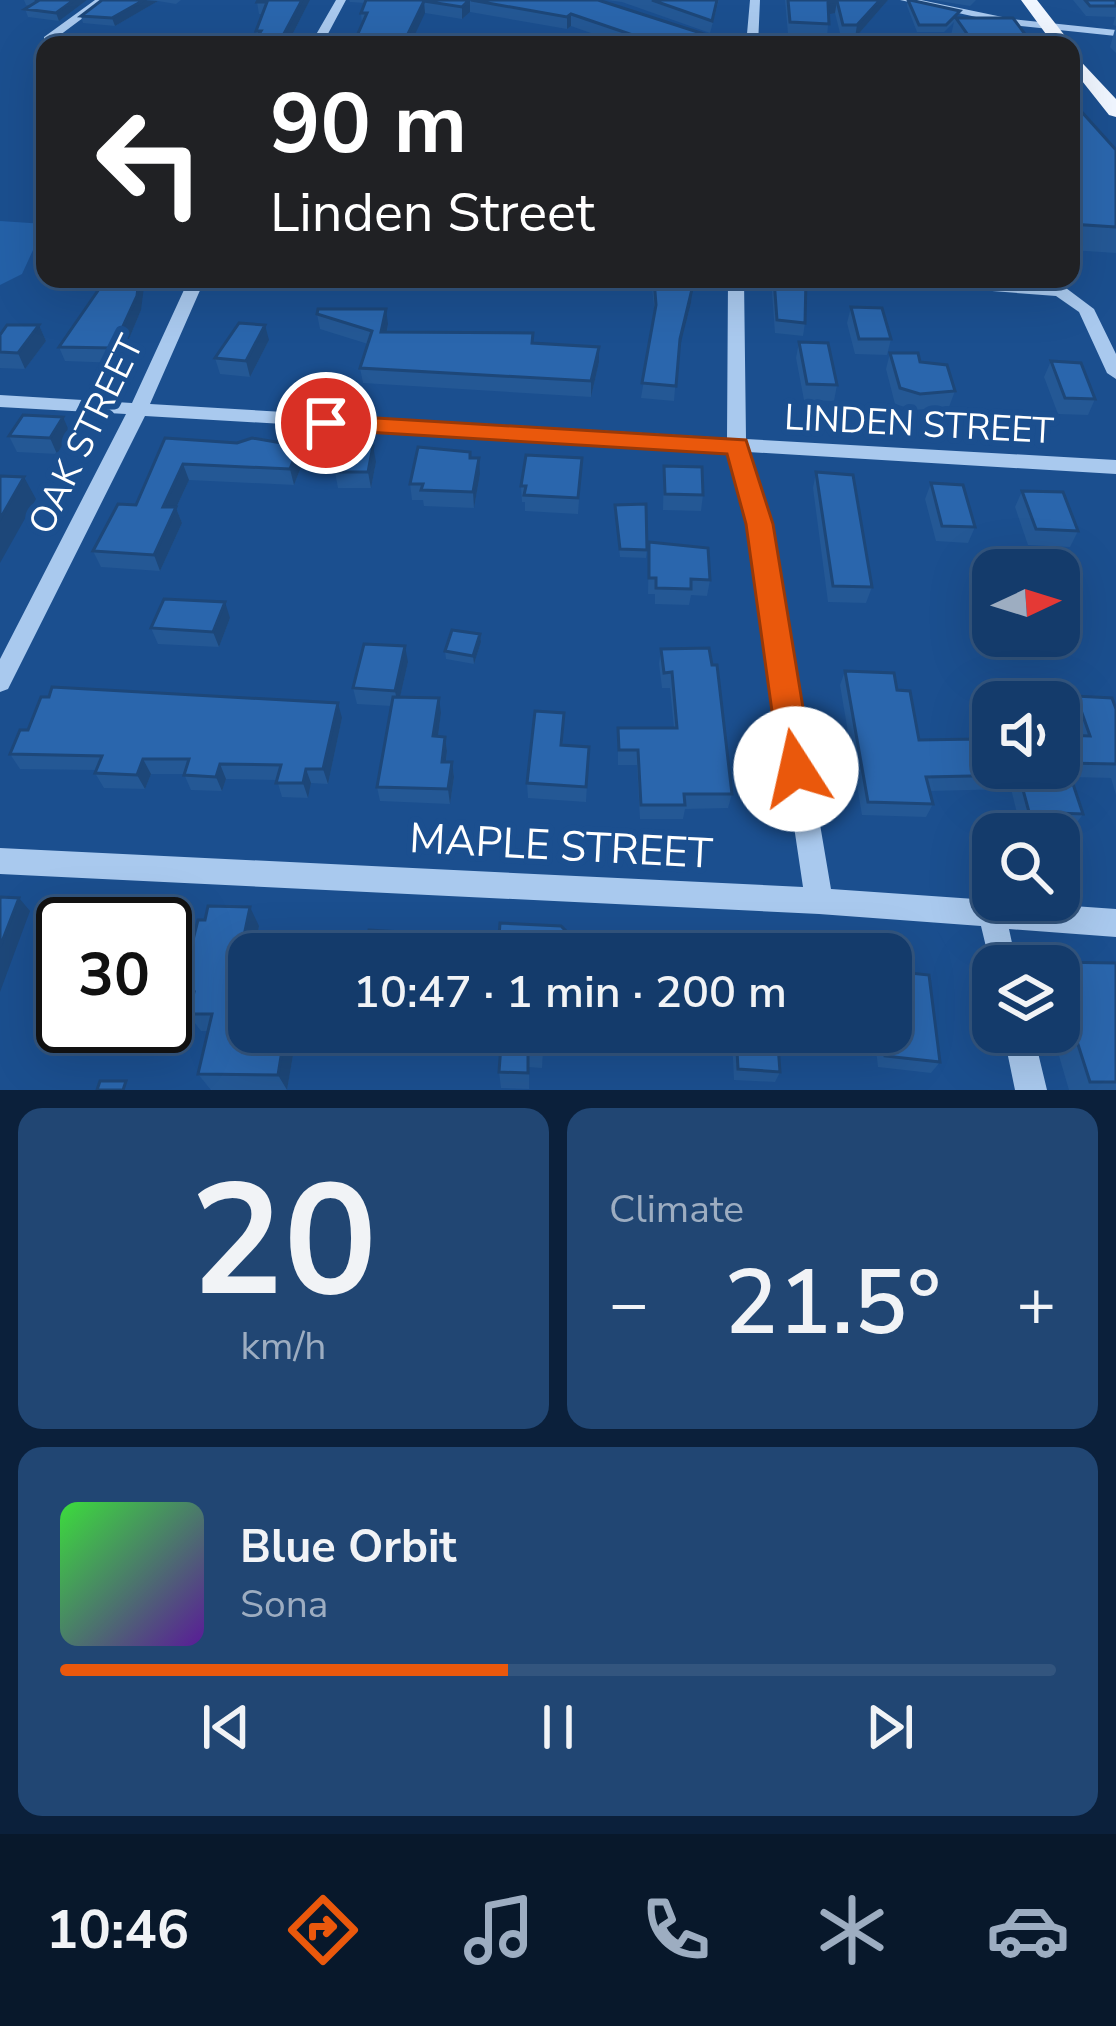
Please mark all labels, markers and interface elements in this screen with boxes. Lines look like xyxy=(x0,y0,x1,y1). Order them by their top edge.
text: 90 m xyxy=(270,67,467,182)
icon: left xyxy=(72,84,228,240)
text: Linden Street xyxy=(270,176,595,250)
street label: OAK STREET xyxy=(17,327,156,542)
pin xyxy=(275,372,377,474)
icon: arrive xyxy=(293,390,359,456)
street label: LINDEN STREET xyxy=(783,393,1055,456)
north arrow xyxy=(972,549,1080,657)
map controls xyxy=(972,549,1080,1053)
button: sound xyxy=(972,681,1080,789)
position arrow xyxy=(733,706,859,832)
street label: MAPLE STREET xyxy=(408,810,715,883)
button: search xyxy=(972,813,1080,921)
speed limit sign: 30 xyxy=(36,897,192,1053)
button: layers xyxy=(972,945,1080,1053)
text: 10:47 · 1 min · 200 m xyxy=(353,962,787,1023)
text: 20 xyxy=(190,1135,377,1348)
text: Climate xyxy=(609,1183,744,1236)
text: 21.5° xyxy=(724,1242,941,1365)
text: − xyxy=(609,1259,649,1349)
text: + xyxy=(1016,1259,1056,1349)
text: km/h xyxy=(241,1320,326,1373)
text: Blue Orbit xyxy=(240,1517,457,1578)
text: Sona xyxy=(240,1578,329,1631)
icon: previous xyxy=(193,1694,259,1760)
icon: pause xyxy=(525,1694,591,1760)
icon: next xyxy=(857,1694,923,1760)
icon: directions xyxy=(281,1888,365,1972)
icon: music xyxy=(457,1888,541,1972)
icon: phone xyxy=(634,1888,718,1972)
icon: climate xyxy=(810,1888,894,1972)
icon: car xyxy=(986,1888,1070,1972)
text: 10:46 xyxy=(46,1893,189,1967)

